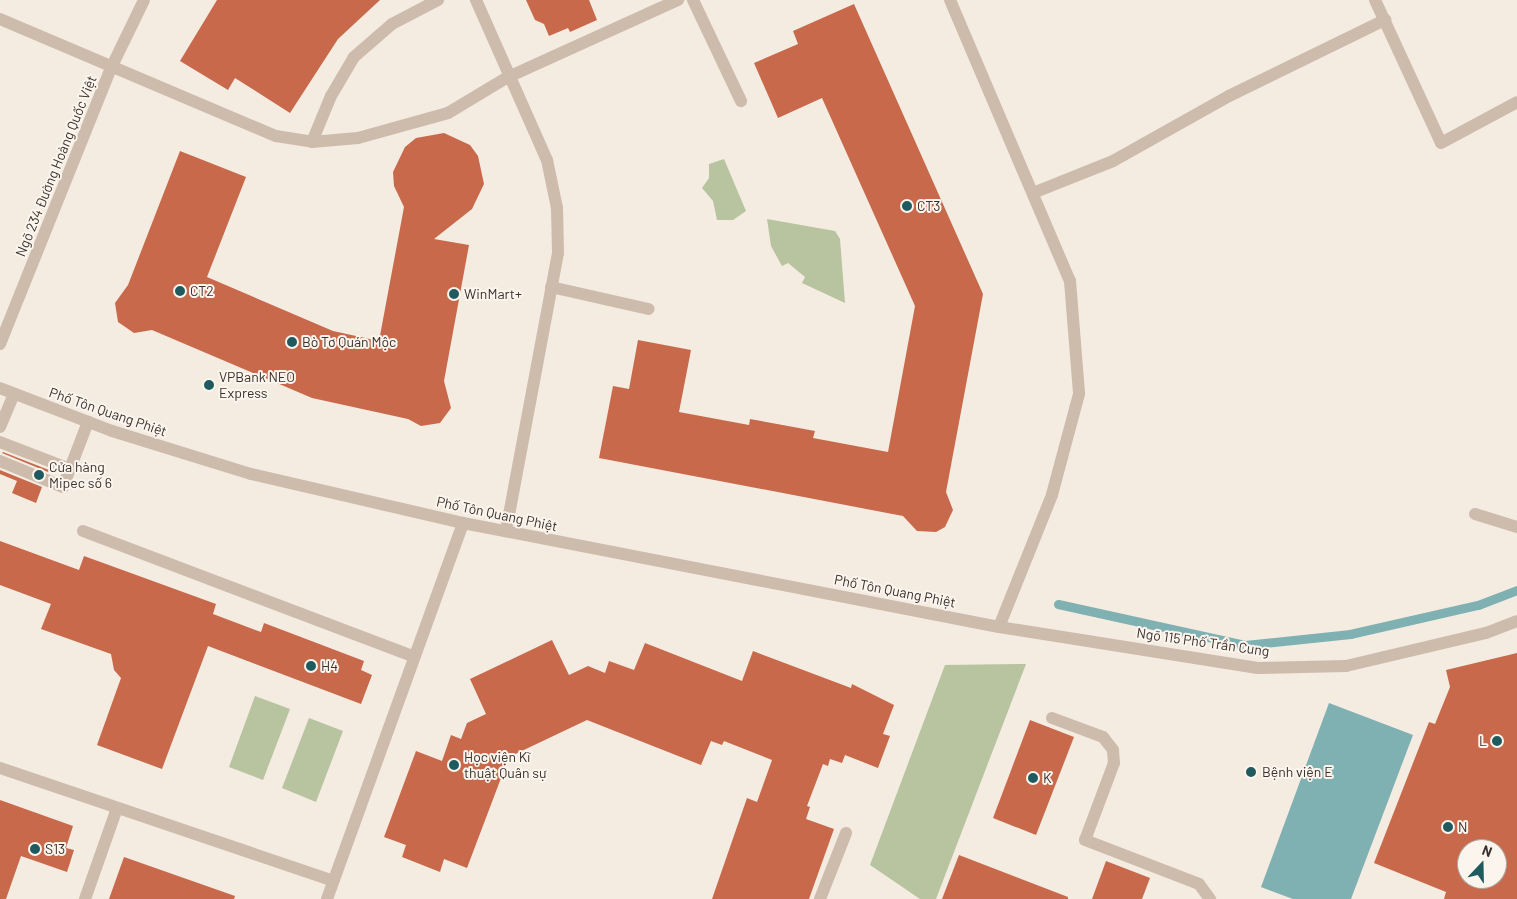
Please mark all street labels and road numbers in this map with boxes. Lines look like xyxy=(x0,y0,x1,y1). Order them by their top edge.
street label: Ngõ 234 Đường Hoàng Quốc Việt xyxy=(12,73,100,259)
street label: Phố Tôn Quang Phiệt xyxy=(47,384,169,440)
street label: Phố Tôn Quang Phiệt xyxy=(435,493,559,535)
street label: Phố Tôn Quang Phiệt xyxy=(833,571,957,611)
street label: Ngõ 115 Phố Trần Cung xyxy=(1136,624,1270,660)

